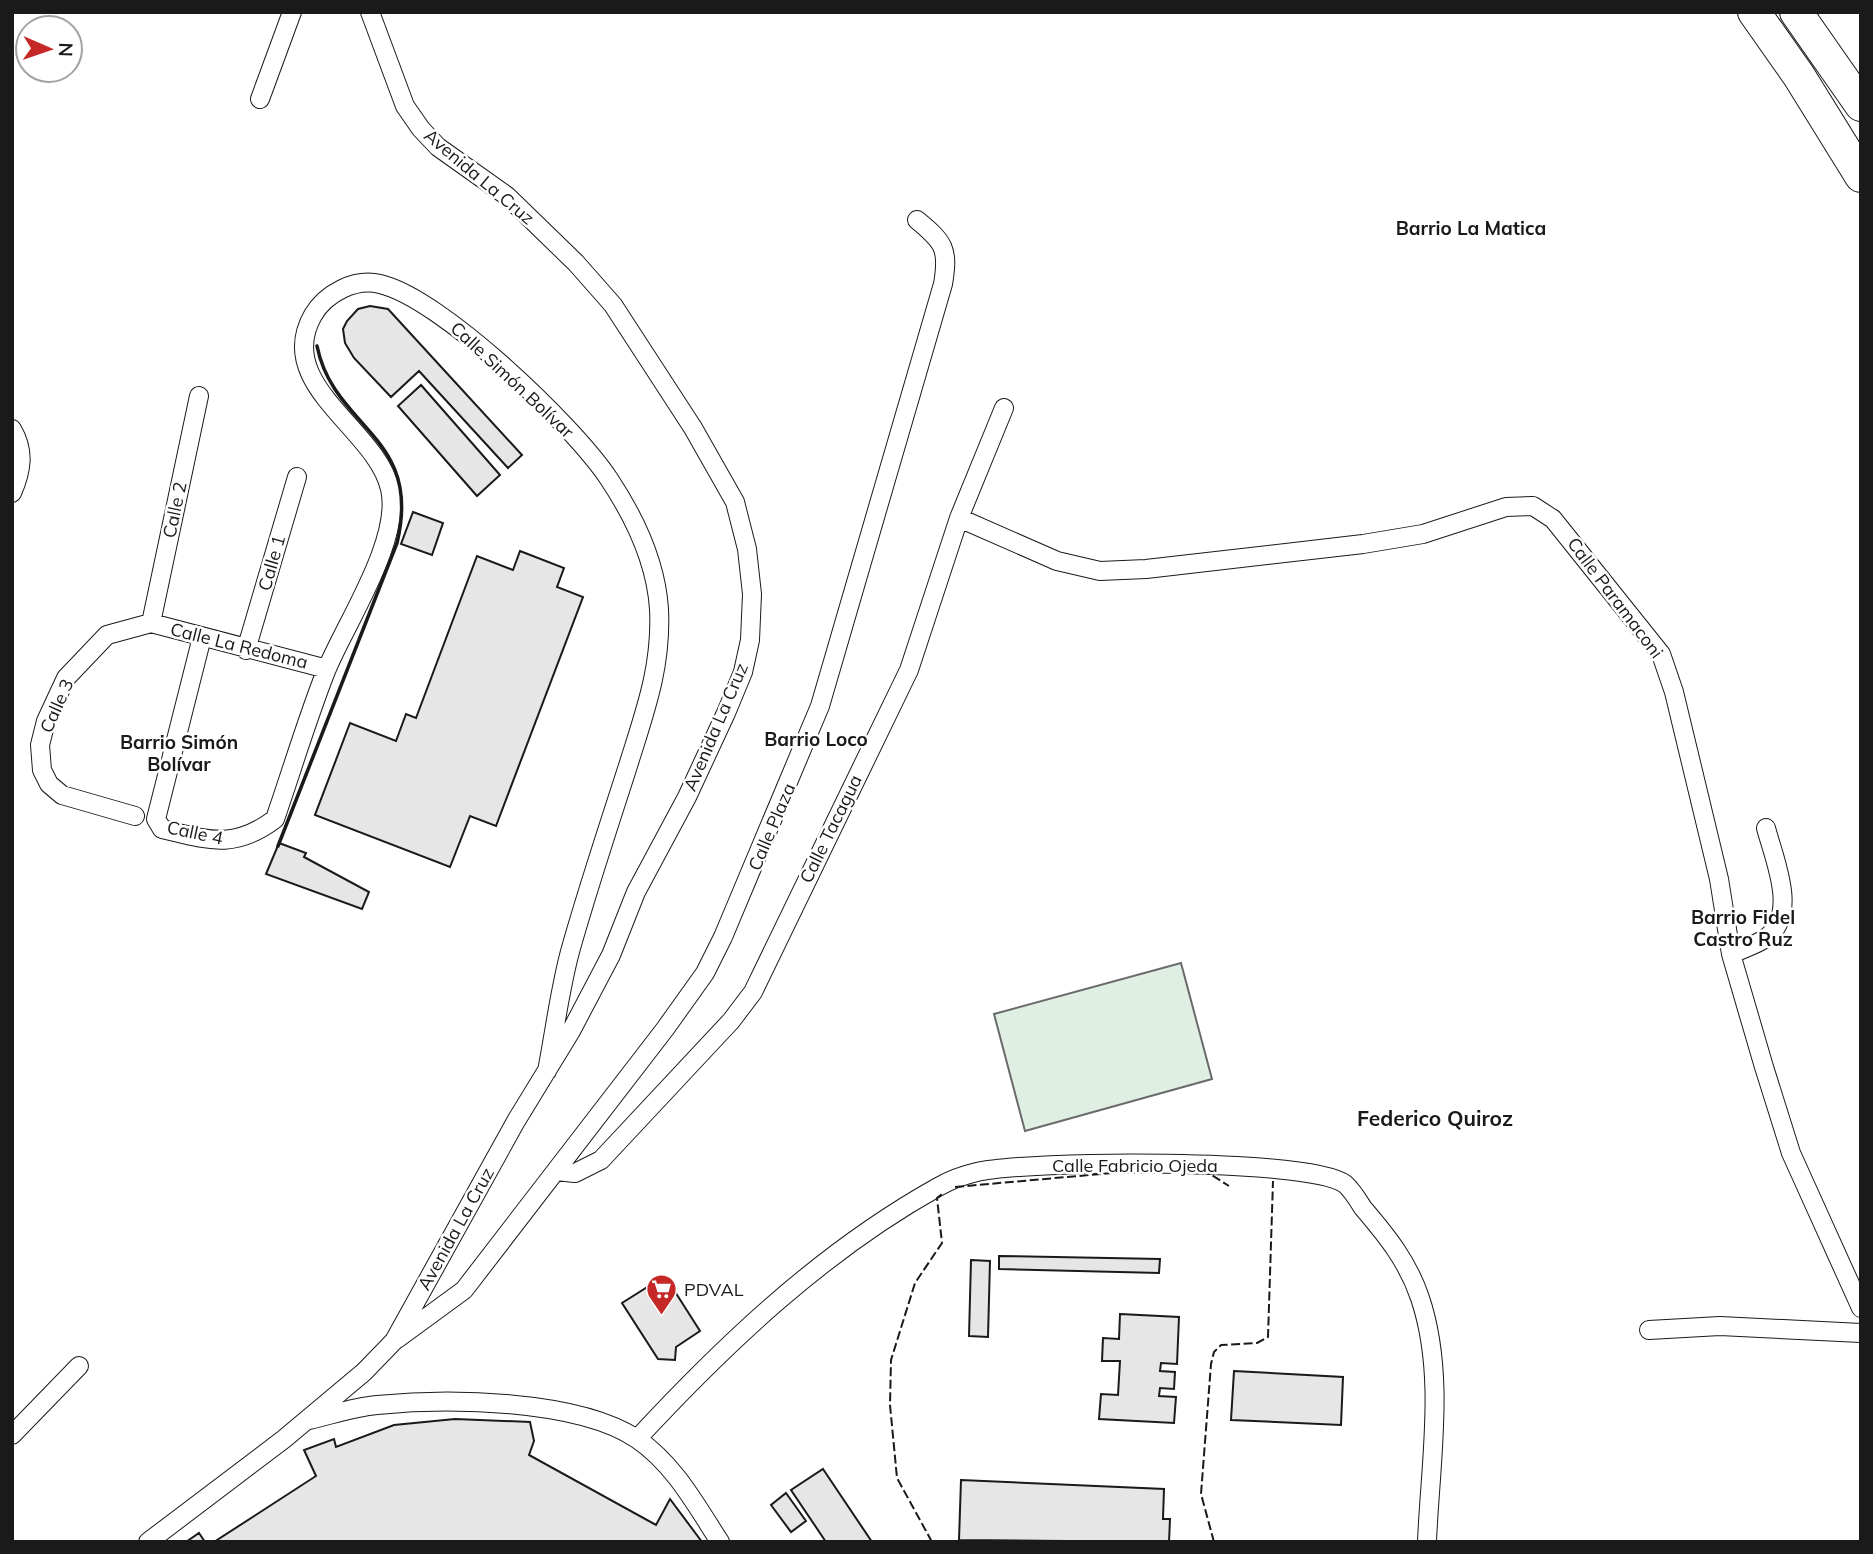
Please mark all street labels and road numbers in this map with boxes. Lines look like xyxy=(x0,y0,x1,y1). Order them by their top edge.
street label: Avenida La Cruz xyxy=(419,124,539,229)
street label: Calle Simón Bolívar xyxy=(446,316,579,443)
street label: Calle 2 xyxy=(157,480,192,540)
street label: Calle 1 xyxy=(253,532,290,593)
street label: Calle Paramaconi xyxy=(1562,533,1668,663)
street label: Calle La Redoma xyxy=(168,617,310,674)
street label: Avenida La Cruz xyxy=(678,659,753,794)
street label: Calle 3 xyxy=(35,675,79,736)
street label: Calle Tacagua xyxy=(794,771,867,887)
street label: Calle Plaza xyxy=(743,780,800,874)
street label: Calle 4 xyxy=(165,815,225,850)
street label: Calle Fabricio Ojeda xyxy=(1052,1154,1218,1177)
street label: Avenida La Cruz xyxy=(412,1163,499,1294)

